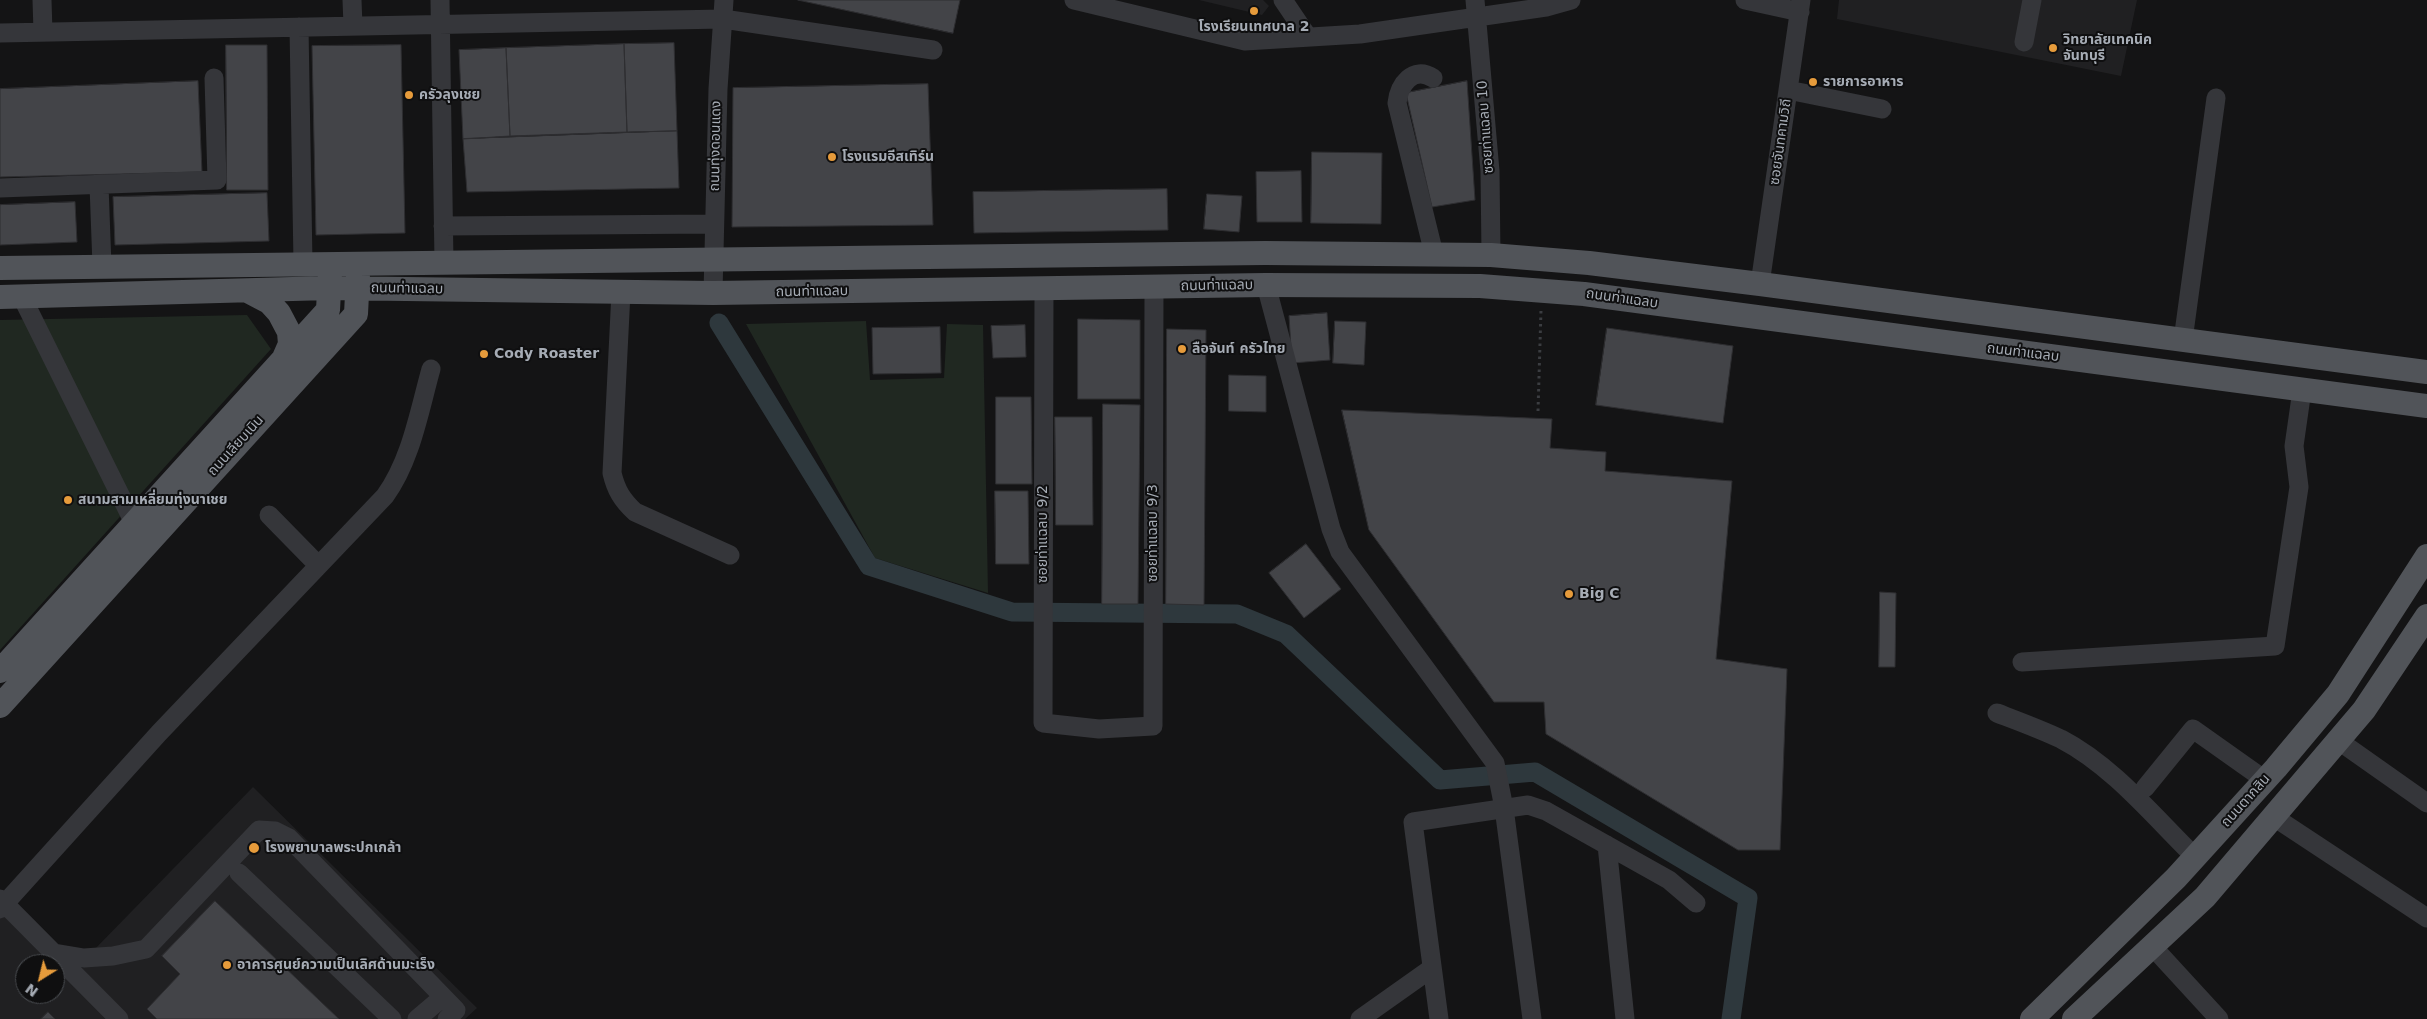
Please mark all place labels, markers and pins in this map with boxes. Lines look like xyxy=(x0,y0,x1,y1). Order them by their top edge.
marker: โรงเรียนเทศบาล 2 xyxy=(1248,5,1260,17)
place label: โรงเรียนเทศบาล 2 xyxy=(1199,19,1309,35)
place label: วิทยาลัยเทคนิค จันทบุรี xyxy=(2063,32,2152,64)
marker: วิทยาลัยเทคนิค จันทบุรี xyxy=(2047,42,2059,54)
place label: รายการอาหาร xyxy=(1823,74,1904,90)
marker: รายการอาหาร xyxy=(1807,76,1819,88)
place label: ครัวลุงเชย xyxy=(419,87,480,103)
marker: ครัวลุงเชย xyxy=(403,89,415,101)
place label: โรงแรมอีสเทิร์น xyxy=(842,149,934,165)
marker: โรงแรมอีสเทิร์น xyxy=(826,151,838,163)
place label: ลือจันท์ ครัวไทย xyxy=(1192,341,1286,357)
marker: ลือจันท์ ครัวไทย xyxy=(1176,343,1188,355)
place label: Cody Roaster xyxy=(494,346,599,362)
marker: Cody Roaster xyxy=(478,348,490,360)
place label: สนามสามเหลี่ยมทุ่งนาเชย xyxy=(78,492,227,508)
marker: สนามสามเหลี่ยมทุ่งนาเชย xyxy=(62,494,74,506)
place label: Big C xyxy=(1579,586,1620,602)
marker: Big C xyxy=(1563,588,1575,600)
place label: โรงพยาบาลพระปกเกล้า xyxy=(265,840,401,856)
marker: โรงพยาบาลพระปกเกล้า xyxy=(247,841,261,855)
place label: อาคารศูนย์ความเป็นเลิศด้านมะเร็ง xyxy=(237,957,435,973)
marker: อาคารศูนย์ความเป็นเลิศด้านมะเร็ง xyxy=(221,959,233,971)

